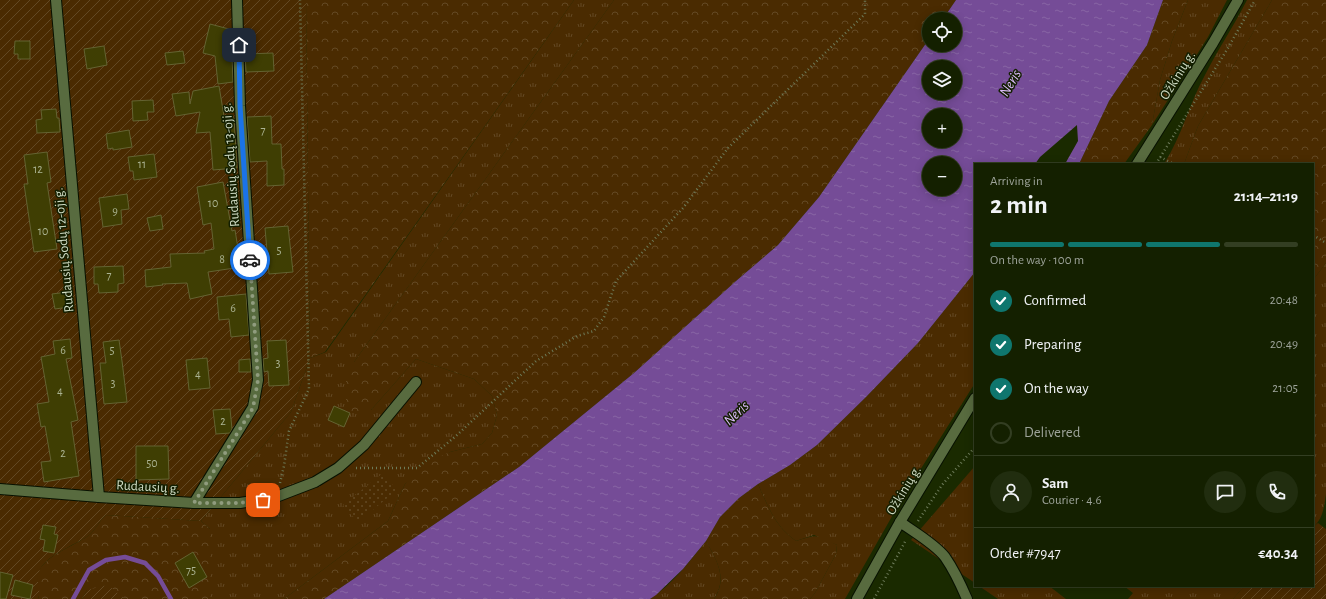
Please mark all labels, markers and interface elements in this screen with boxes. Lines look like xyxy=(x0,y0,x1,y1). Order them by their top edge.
map controls xyxy=(922,12,962,196)
button: locate xyxy=(922,12,962,52)
pin xyxy=(222,28,256,62)
icon: home xyxy=(228,34,250,56)
street label: Ožkinių g. xyxy=(1157,49,1198,102)
button: layers xyxy=(922,60,962,100)
water label: Neris xyxy=(997,67,1024,99)
street label: Rudausių Sodų 13-oji g. xyxy=(220,102,242,228)
button: + xyxy=(922,108,962,148)
house number: 7 xyxy=(260,124,266,136)
button: − xyxy=(922,156,962,196)
house number: 11 xyxy=(138,158,146,170)
house number: 12 xyxy=(33,163,43,175)
text: Arriving in xyxy=(990,175,1043,188)
street label: Rudausių Sodų 12-oji g. xyxy=(52,187,76,313)
text: 21:14–21:19 xyxy=(1234,189,1298,204)
text: 2 min xyxy=(990,192,1048,218)
house number: 10 xyxy=(208,197,218,209)
house number: 9 xyxy=(112,205,118,217)
house number: 10 xyxy=(38,225,48,237)
courier xyxy=(230,240,270,280)
house number: 5 xyxy=(276,244,282,256)
icon: car xyxy=(239,249,261,271)
house number: 8 xyxy=(219,253,225,265)
text: On the way · 100 m xyxy=(990,254,1084,267)
house number: 7 xyxy=(106,269,112,281)
icon: check xyxy=(990,290,1012,312)
text: Confirmed xyxy=(1024,293,1086,308)
text: 20:48 xyxy=(1270,294,1298,307)
house number: 6 xyxy=(230,302,236,314)
icon: check xyxy=(990,334,1012,356)
text: Preparing xyxy=(1024,337,1081,352)
text: 20:49 xyxy=(1270,338,1298,351)
house number: 6 xyxy=(60,344,66,356)
house number: 5 xyxy=(109,344,115,356)
house number: 3 xyxy=(276,357,281,369)
house number: 4 xyxy=(195,368,201,380)
house number: 3 xyxy=(111,377,116,389)
icon: check xyxy=(990,378,1012,400)
text: On the way xyxy=(1024,381,1089,396)
text: 21:05 xyxy=(1272,382,1298,395)
house number: 4 xyxy=(57,385,63,397)
water label: Neris xyxy=(721,398,752,428)
house number: 2 xyxy=(220,415,226,427)
text: Delivered xyxy=(1024,425,1081,440)
house number: 2 xyxy=(60,447,66,459)
house number: 50 xyxy=(146,457,158,469)
street label: Ožkinių g. xyxy=(884,464,924,517)
button: person xyxy=(990,471,1032,513)
button: chat xyxy=(1204,471,1246,513)
button: phone xyxy=(1256,471,1298,513)
text: Sam xyxy=(1042,476,1068,491)
street label: Rudausių g. xyxy=(116,478,180,496)
pin xyxy=(246,483,280,517)
icon: bag xyxy=(252,489,274,511)
text: Courier · 4.6 xyxy=(1042,494,1102,507)
text: Order #7947 xyxy=(990,546,1061,561)
text: €40.34 xyxy=(1258,546,1298,561)
house number: 75 xyxy=(186,564,196,576)

